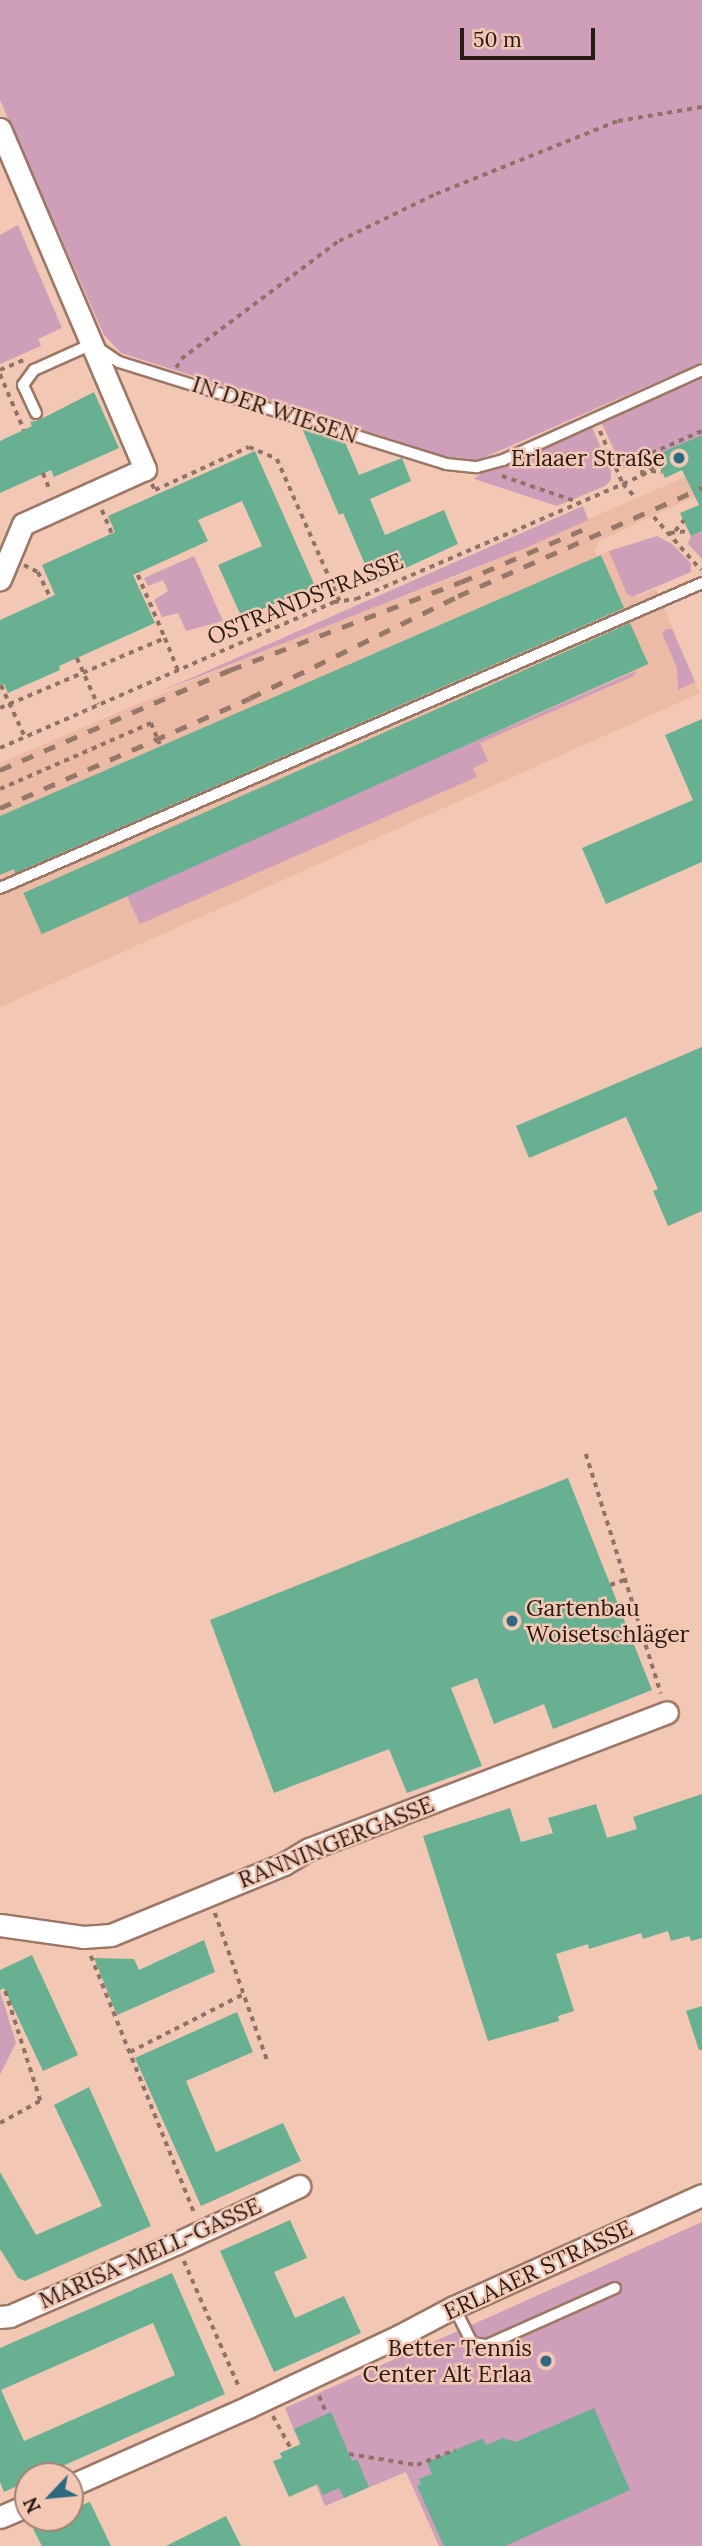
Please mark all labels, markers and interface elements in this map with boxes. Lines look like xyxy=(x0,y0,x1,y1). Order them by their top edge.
scale bar xyxy=(464,14,599,58)
text: 50 m xyxy=(473,26,522,53)
street label: IN DER WIESEN xyxy=(189,370,361,450)
place label: Erlaaer Straße xyxy=(511,444,665,472)
marker: Erlaaer Straße xyxy=(671,450,687,466)
street label: OSTRANDSTRASSE xyxy=(203,547,407,651)
place label: Gartenbau Woisetschläger xyxy=(526,1594,690,1648)
marker: Gartenbau Woisetschläger xyxy=(504,1613,520,1629)
street label: RANNINGERGASSE xyxy=(234,1790,438,1894)
street label: MARISA-MELL-GASSE xyxy=(35,2192,265,2314)
street label: ERLAAER STRASSE xyxy=(439,2214,637,2326)
place label: Better Tennis Center Alt Erlaa xyxy=(363,2334,532,2388)
marker: Better Tennis Center Alt Erlaa xyxy=(538,2353,554,2369)
north arrow xyxy=(14,2462,84,2532)
text: N xyxy=(18,2493,46,2517)

